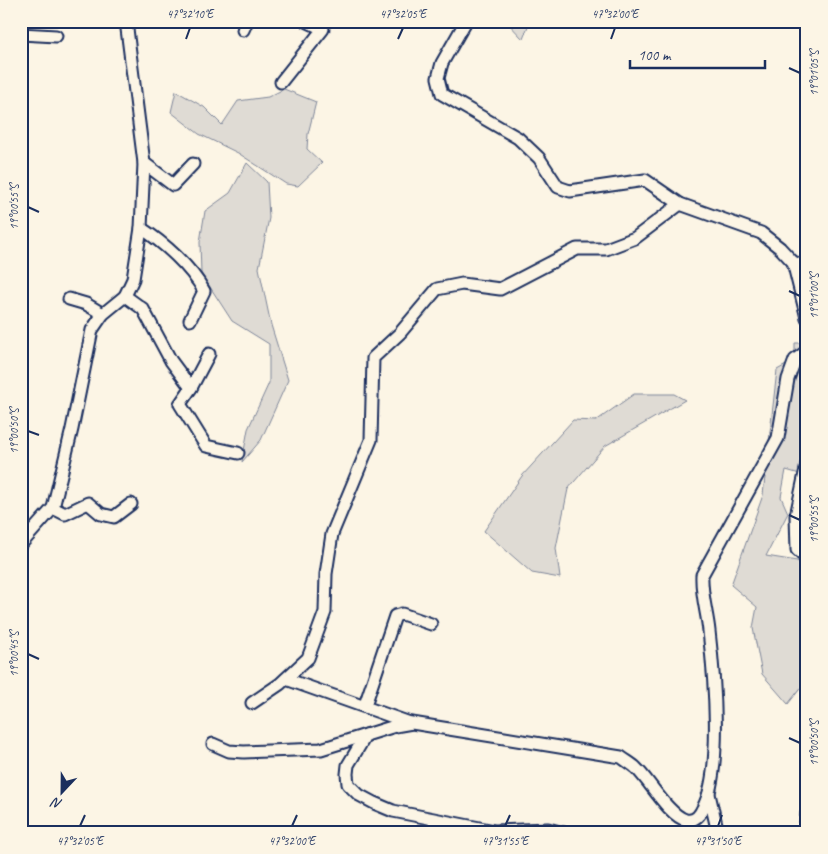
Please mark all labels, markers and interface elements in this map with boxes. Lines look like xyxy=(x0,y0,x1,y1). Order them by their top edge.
text: 47°32'10"E xyxy=(167,6,215,22)
text: 47°32'05"E xyxy=(380,6,428,22)
text: 47°32'00"E xyxy=(592,6,640,22)
scale bar xyxy=(630,38,766,70)
text: 100 m xyxy=(638,46,672,65)
text: 19°01'05"S xyxy=(806,48,822,96)
text: 19°00'55"S xyxy=(6,182,22,230)
text: 19°01'00"S xyxy=(806,271,822,319)
text: 19°00'50"S xyxy=(6,406,22,454)
text: 19°00'55"S xyxy=(806,495,822,543)
text: 19°00'45"S xyxy=(6,629,22,677)
text: 19°00'50"S xyxy=(806,718,822,766)
north arrow xyxy=(38,766,88,816)
text: N xyxy=(48,793,65,813)
text: 47°32'05"E xyxy=(57,833,105,849)
text: 47°32'00"E xyxy=(269,833,317,849)
text: 47°31'55"E xyxy=(482,833,530,849)
text: 47°31'50"E xyxy=(695,833,743,849)

